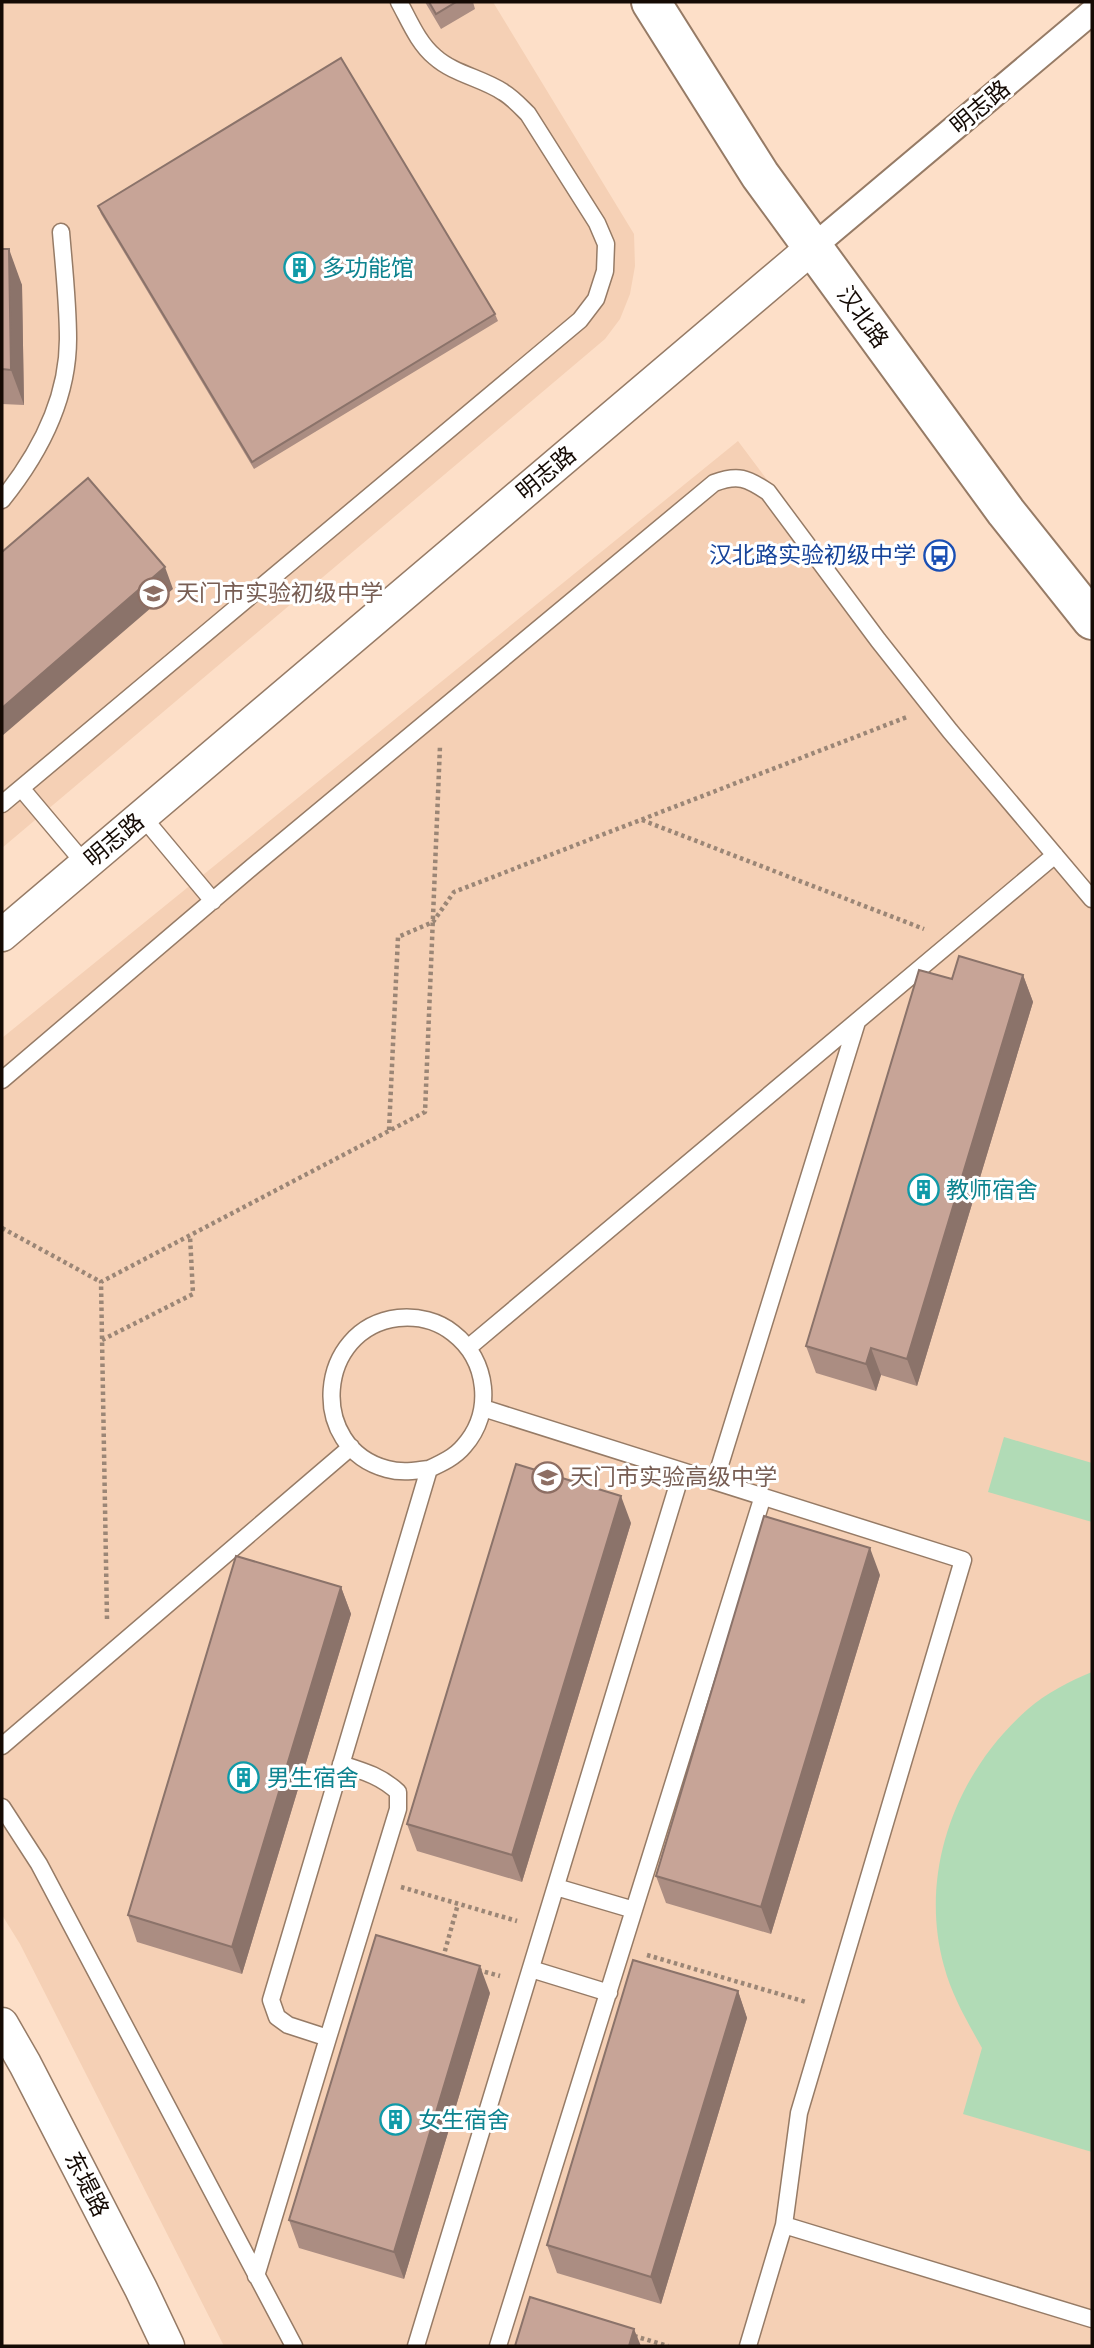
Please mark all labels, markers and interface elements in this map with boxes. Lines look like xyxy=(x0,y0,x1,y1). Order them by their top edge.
street label: 明志路 xyxy=(945,74,1015,140)
building icon: 多功能馆 xyxy=(282,251,316,285)
place label: 多功能馆 xyxy=(322,254,414,282)
street label: 汉北路 xyxy=(831,281,895,353)
street label: 明志路 xyxy=(511,440,581,506)
bus stop icon: 汉北路实验初级中学 xyxy=(922,538,956,572)
place label: 汉北路实验初级中学 xyxy=(709,541,916,569)
school or university icon: 天门市实验初级中学 xyxy=(136,576,170,610)
place label: 天门市实验初级中学 xyxy=(176,579,383,607)
street label: 明志路 xyxy=(79,807,149,873)
building icon: 教师宿舍 xyxy=(906,1173,940,1207)
place label: 教师宿舍 xyxy=(946,1176,1038,1204)
school or university icon: 天门市实验高级中学 xyxy=(530,1460,564,1494)
place label: 天门市实验高级中学 xyxy=(570,1463,777,1491)
building icon: 男生宿舍 xyxy=(227,1761,261,1795)
place label: 男生宿舍 xyxy=(267,1764,359,1792)
building icon: 女生宿舍 xyxy=(378,2103,412,2137)
place label: 女生宿舍 xyxy=(418,2106,510,2134)
street label: 东堤路 xyxy=(59,2147,115,2221)

